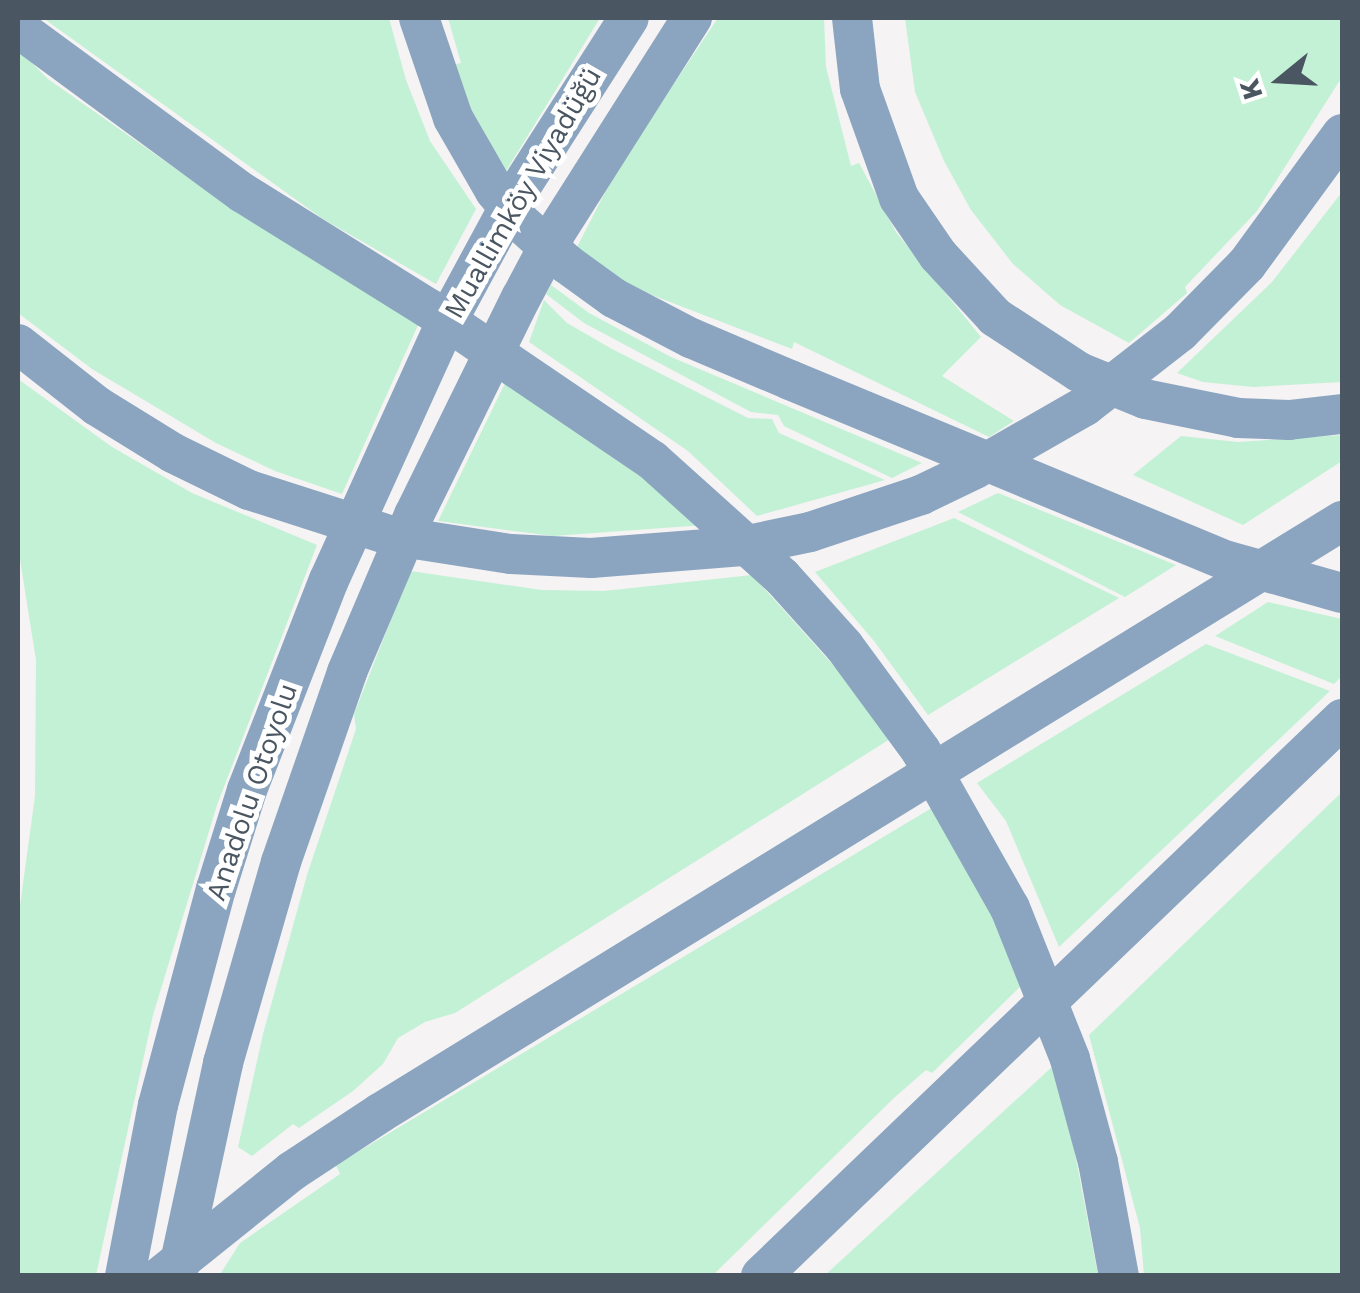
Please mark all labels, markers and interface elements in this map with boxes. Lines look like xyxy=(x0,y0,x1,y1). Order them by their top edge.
north arrow xyxy=(1230,30,1330,130)
street label: Muallimköy Viyadüğü xyxy=(437,61,609,325)
text: K xyxy=(1232,75,1270,104)
street label: Anadolu Otoyolu xyxy=(199,679,305,905)

